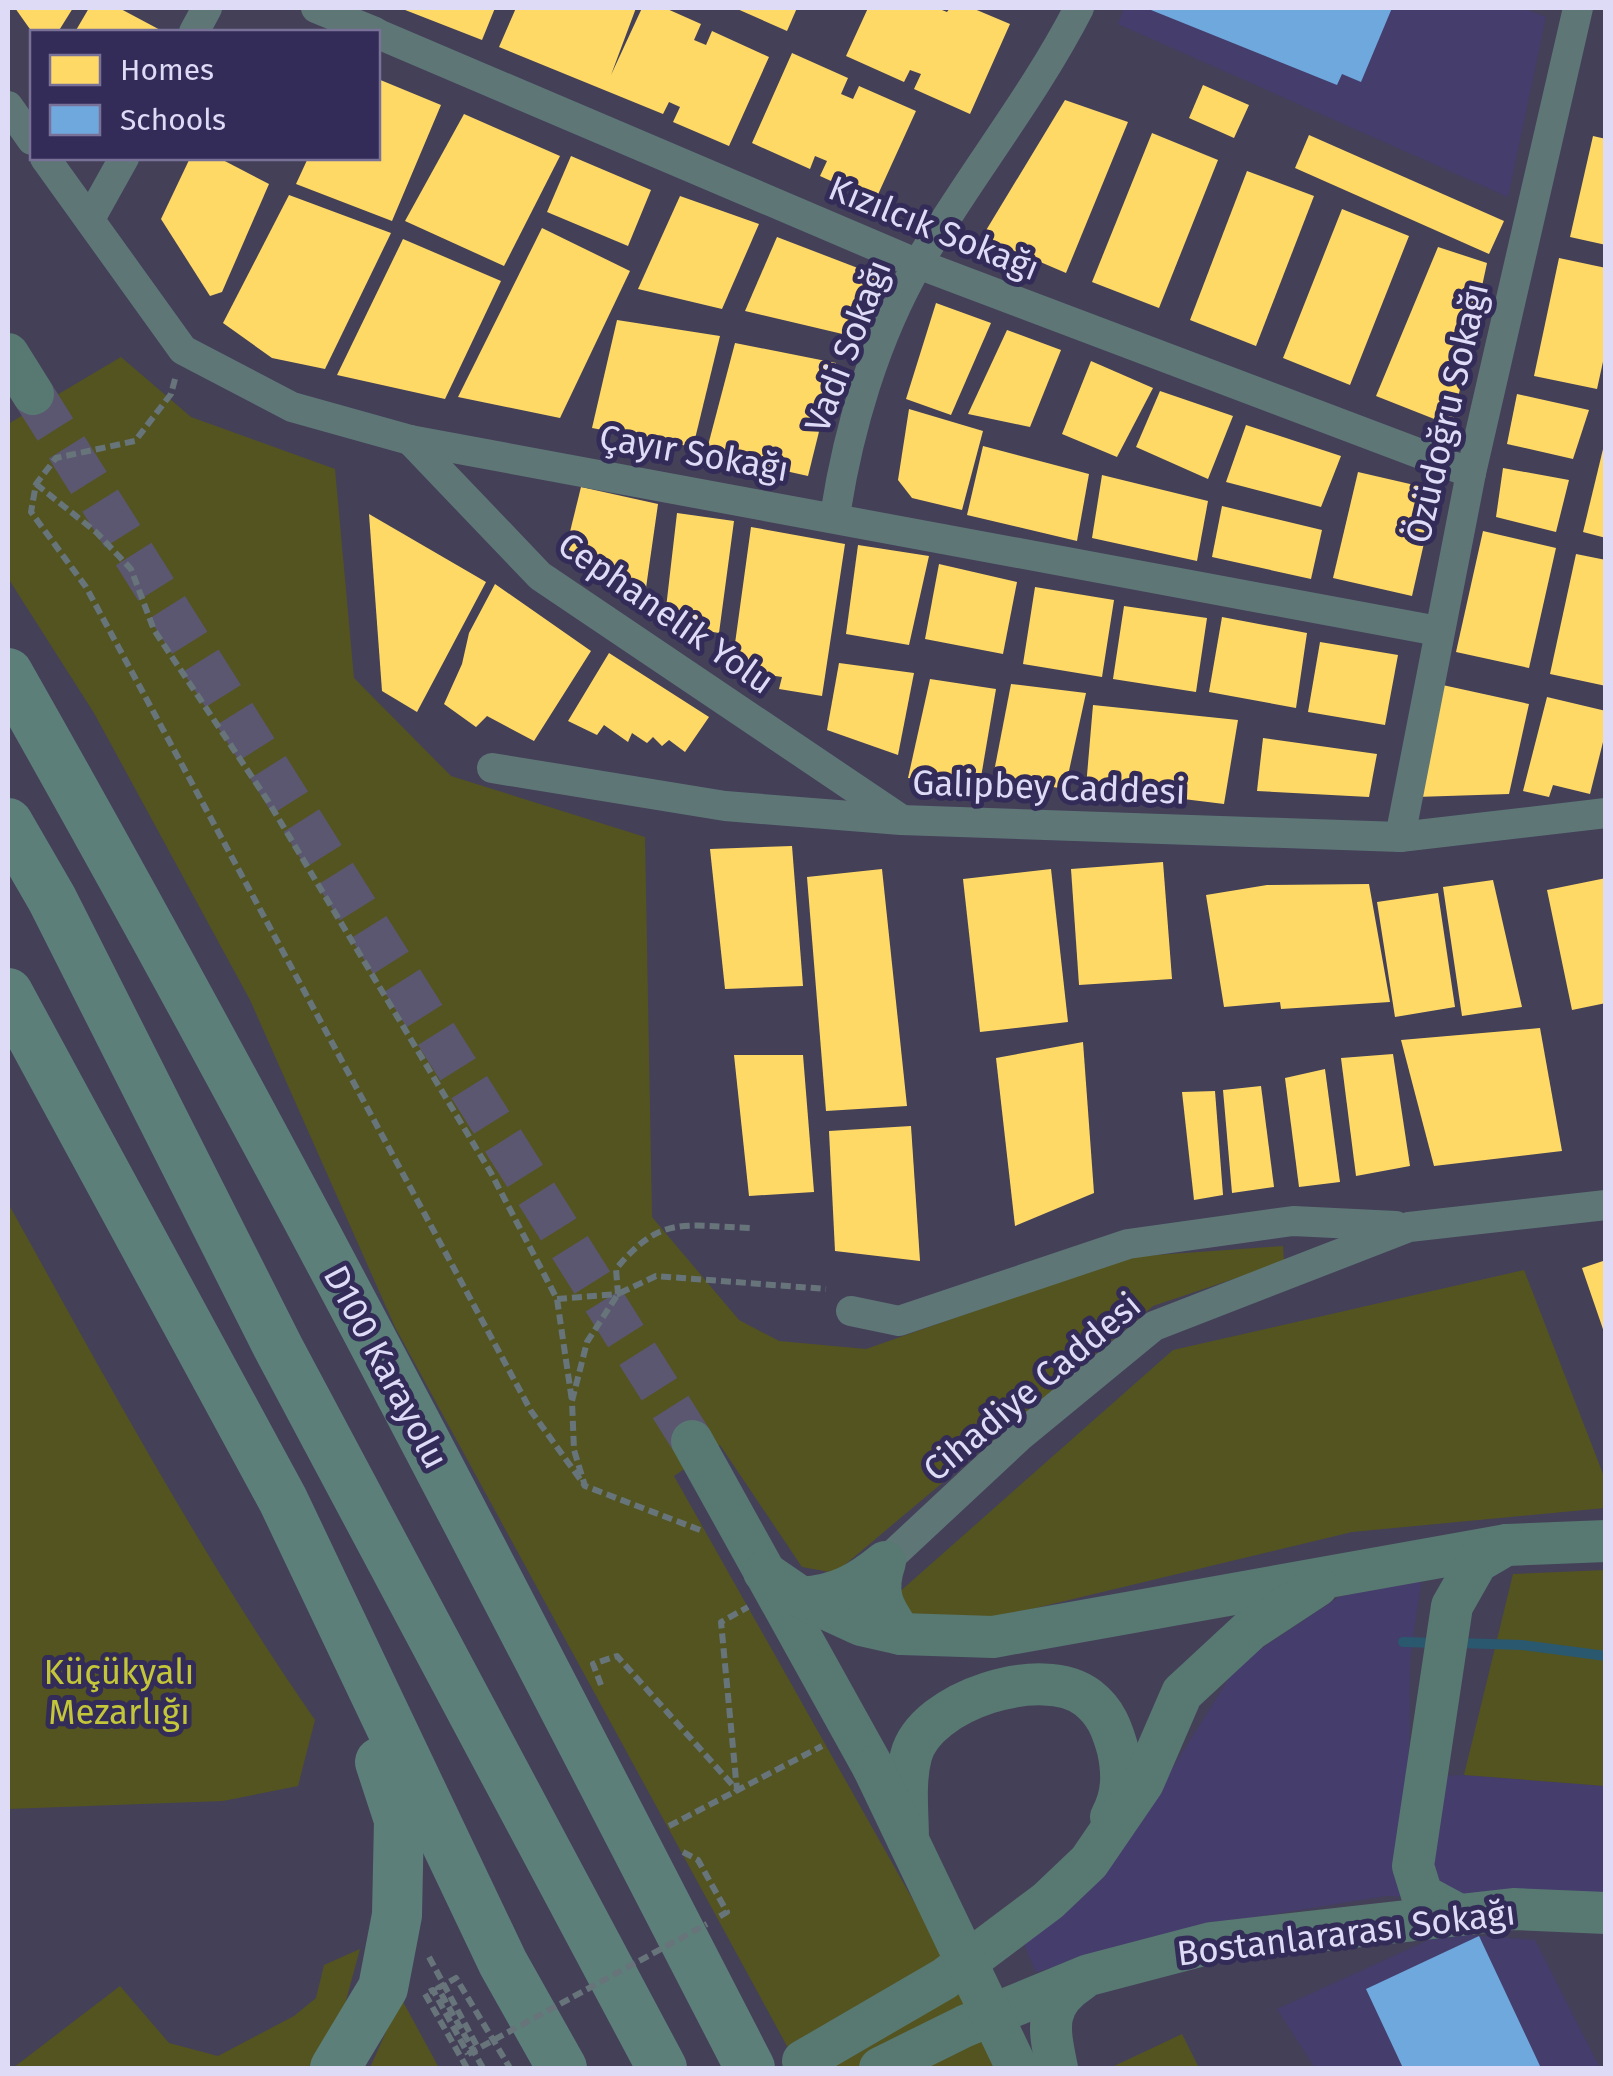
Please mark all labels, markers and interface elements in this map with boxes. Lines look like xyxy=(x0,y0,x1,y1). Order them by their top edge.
legend xyxy=(30,30,380,160)
text: Homes xyxy=(120,52,214,88)
text: Schools xyxy=(120,102,226,138)
street label: Kızılcık Sokağı xyxy=(823,167,1045,289)
street label: Vadi Sokağı xyxy=(796,254,900,438)
street label: Özüdoğru Sokağı xyxy=(1397,279,1497,547)
street label: Çayır Sokağı xyxy=(596,416,792,491)
street label: Cephanelik Yolu xyxy=(550,523,782,703)
street label: Galipbey Caddesi xyxy=(912,761,1186,813)
street label: D100 Karayolu xyxy=(315,1258,457,1476)
street label: Cihadiye Caddesi xyxy=(915,1284,1149,1490)
park label: Küçükyalı Mezarlığı xyxy=(44,1651,194,1733)
street label: Bostanlararası Sokağı xyxy=(1174,1891,1518,1975)

